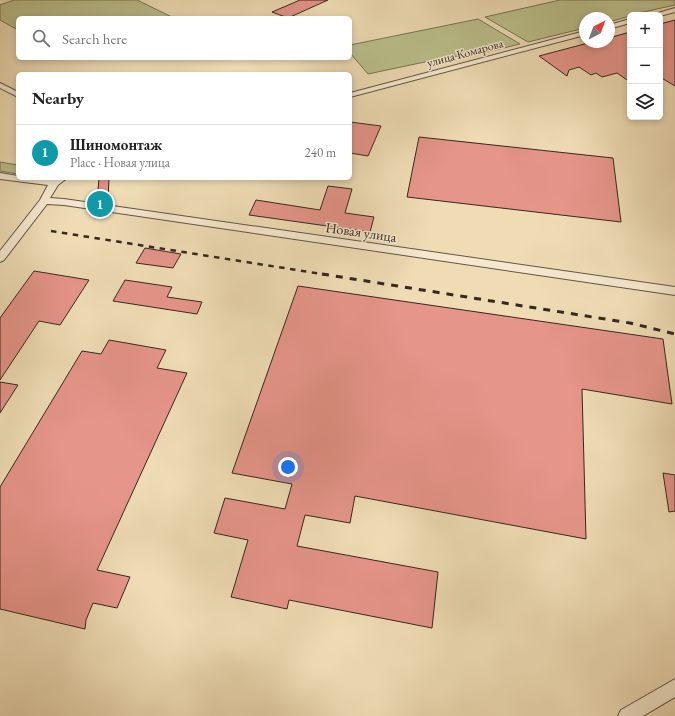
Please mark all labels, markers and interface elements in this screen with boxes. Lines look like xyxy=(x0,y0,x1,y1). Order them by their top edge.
north arrow xyxy=(579,12,615,48)
map controls xyxy=(627,12,663,120)
button: + xyxy=(627,12,663,48)
search box xyxy=(16,16,352,60)
icon: search xyxy=(30,27,52,49)
text: Search here xyxy=(62,29,127,48)
street label: улица Комарова xyxy=(425,35,505,71)
button: − xyxy=(627,48,663,84)
button: layers xyxy=(627,84,663,120)
text: Nearby xyxy=(32,87,84,109)
text: Шиномонтаж xyxy=(70,135,162,154)
text: 1 xyxy=(42,144,48,161)
text: 240 m xyxy=(305,144,336,161)
text: Place · Новая улица xyxy=(70,154,170,171)
pin: 1 xyxy=(87,189,113,219)
street label: Новая улица xyxy=(324,218,398,246)
your location xyxy=(278,457,298,477)

